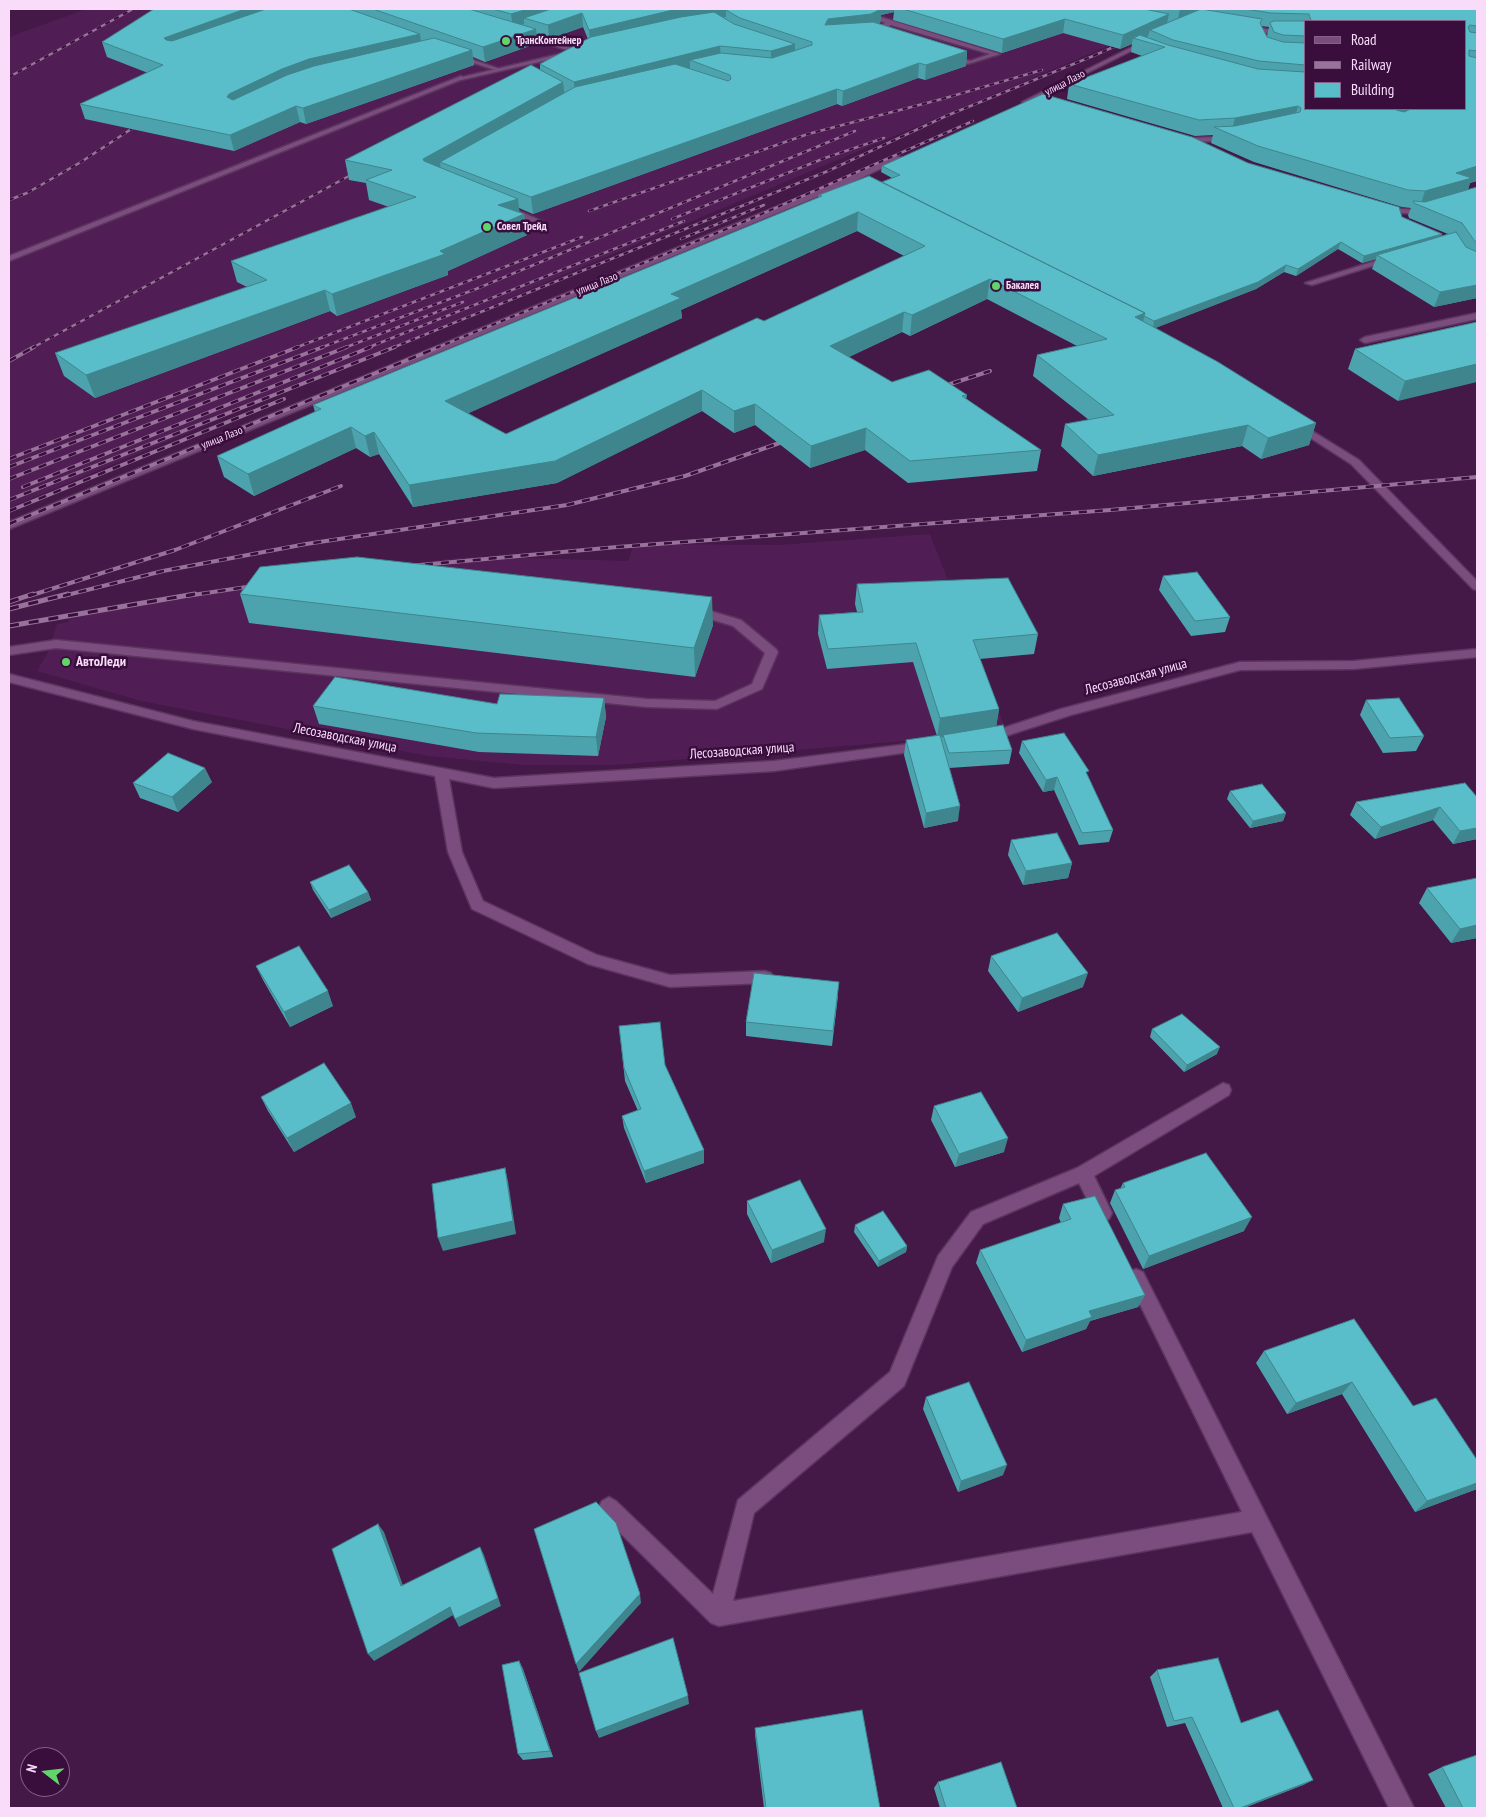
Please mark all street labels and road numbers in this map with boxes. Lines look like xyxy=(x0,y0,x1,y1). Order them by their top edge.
street label: улица Лазо xyxy=(1043,67,1087,99)
street label: улица Лазо xyxy=(574,270,620,298)
street label: улица Лазо xyxy=(199,424,245,452)
street label: Лесозаводская улица xyxy=(1083,655,1189,699)
street label: Лесозаводская улица xyxy=(292,720,398,756)
street label: Лесозаводская улица xyxy=(689,739,795,763)

